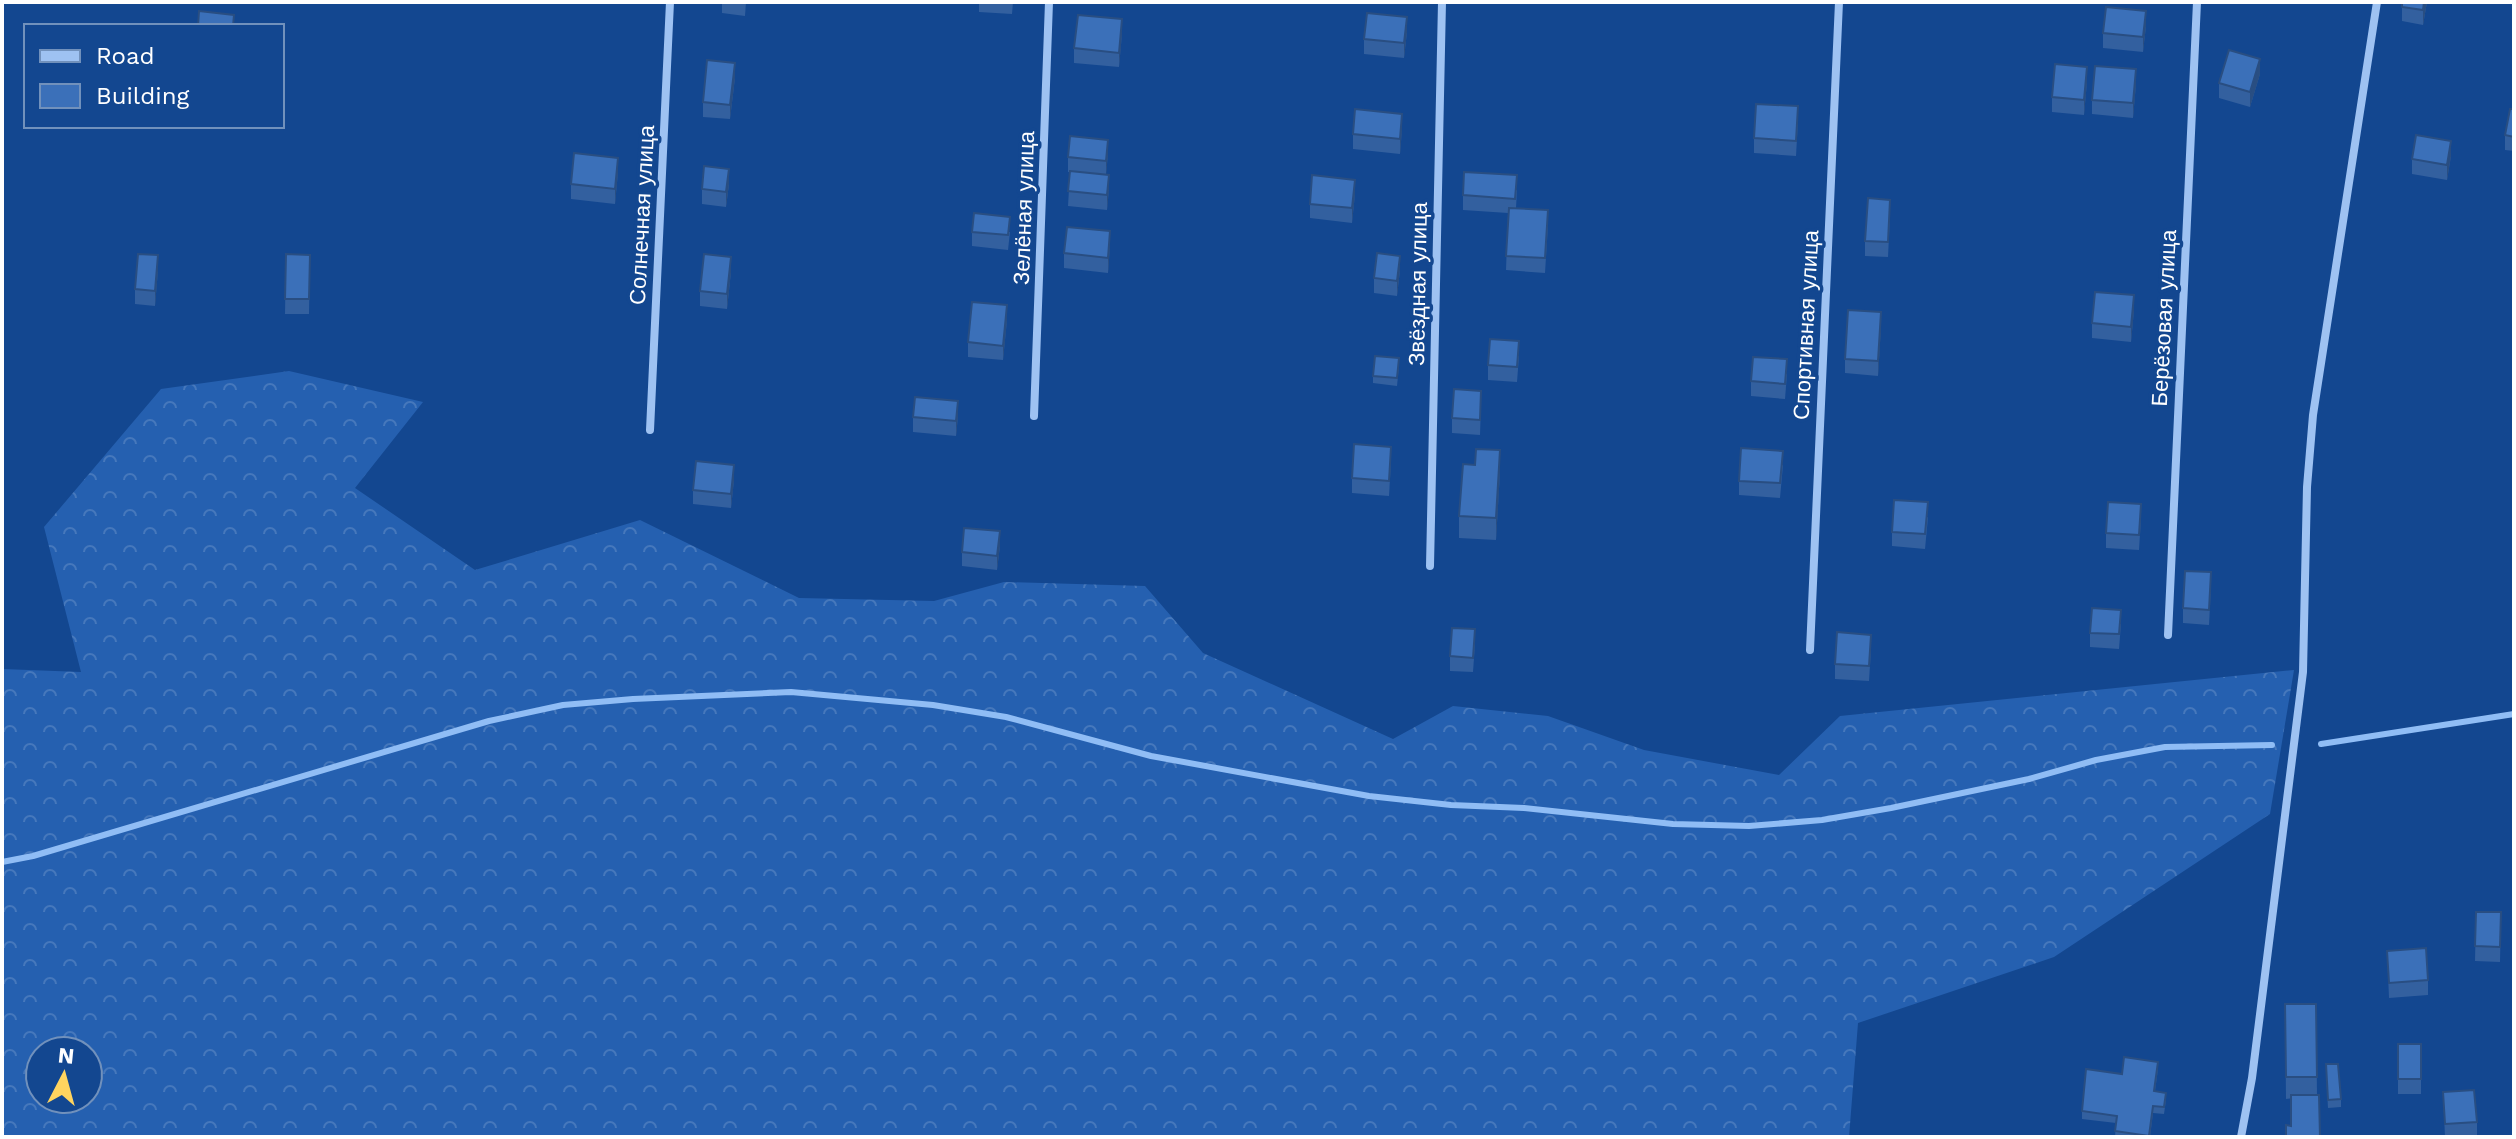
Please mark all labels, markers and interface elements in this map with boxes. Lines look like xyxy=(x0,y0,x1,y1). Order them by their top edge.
legend xyxy=(24,24,284,128)
text: Road xyxy=(96,42,155,70)
text: Building xyxy=(96,82,189,110)
street label: Солнечная улица xyxy=(625,124,659,305)
street label: Зелёная улица xyxy=(1009,130,1039,285)
street label: Звёздная улица xyxy=(1404,201,1432,366)
street label: Берёзовая улица xyxy=(2147,228,2181,407)
street label: Спортивная улица xyxy=(1789,229,1823,421)
north arrow xyxy=(24,1035,104,1115)
text: N xyxy=(57,1042,75,1069)

